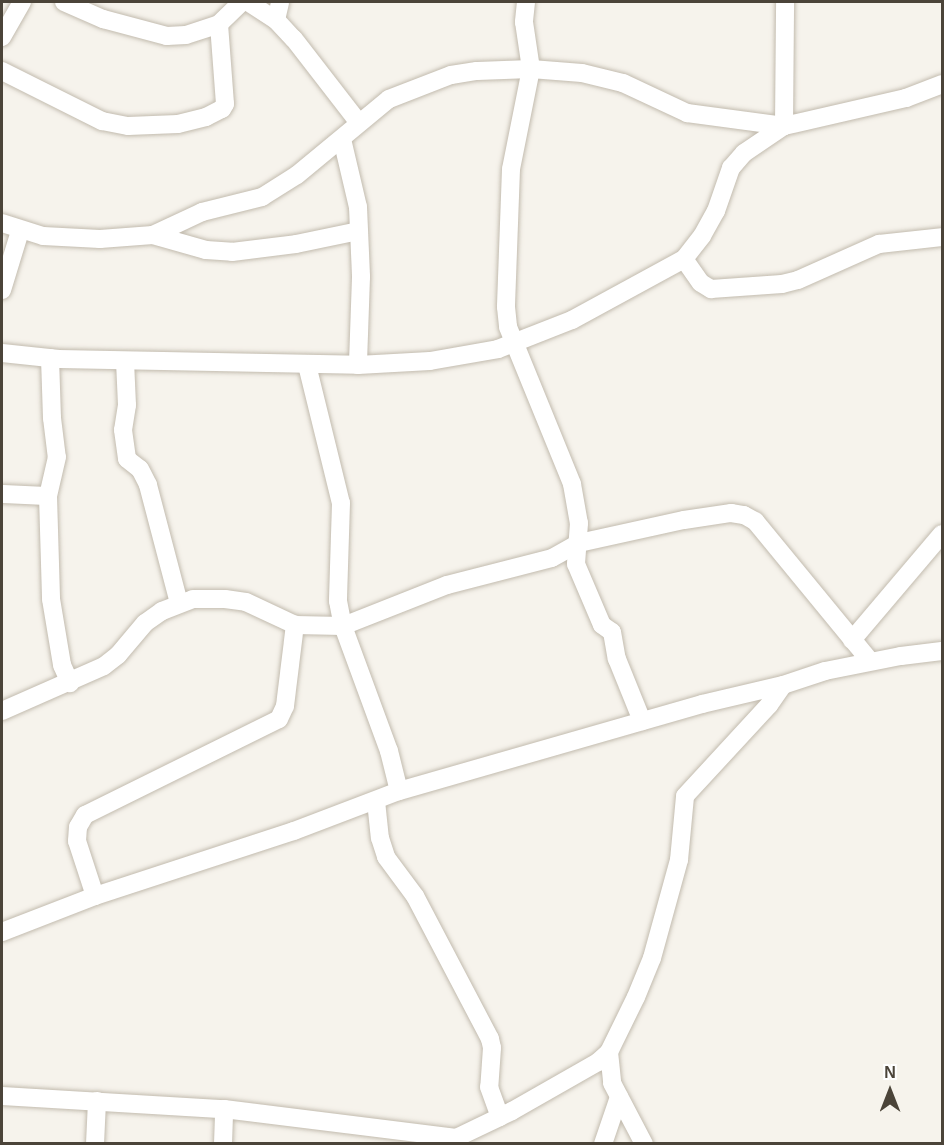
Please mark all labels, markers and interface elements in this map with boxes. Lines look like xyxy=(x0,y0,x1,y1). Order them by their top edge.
north arrow xyxy=(860,1061,920,1121)
text: N xyxy=(884,1064,896,1081)

